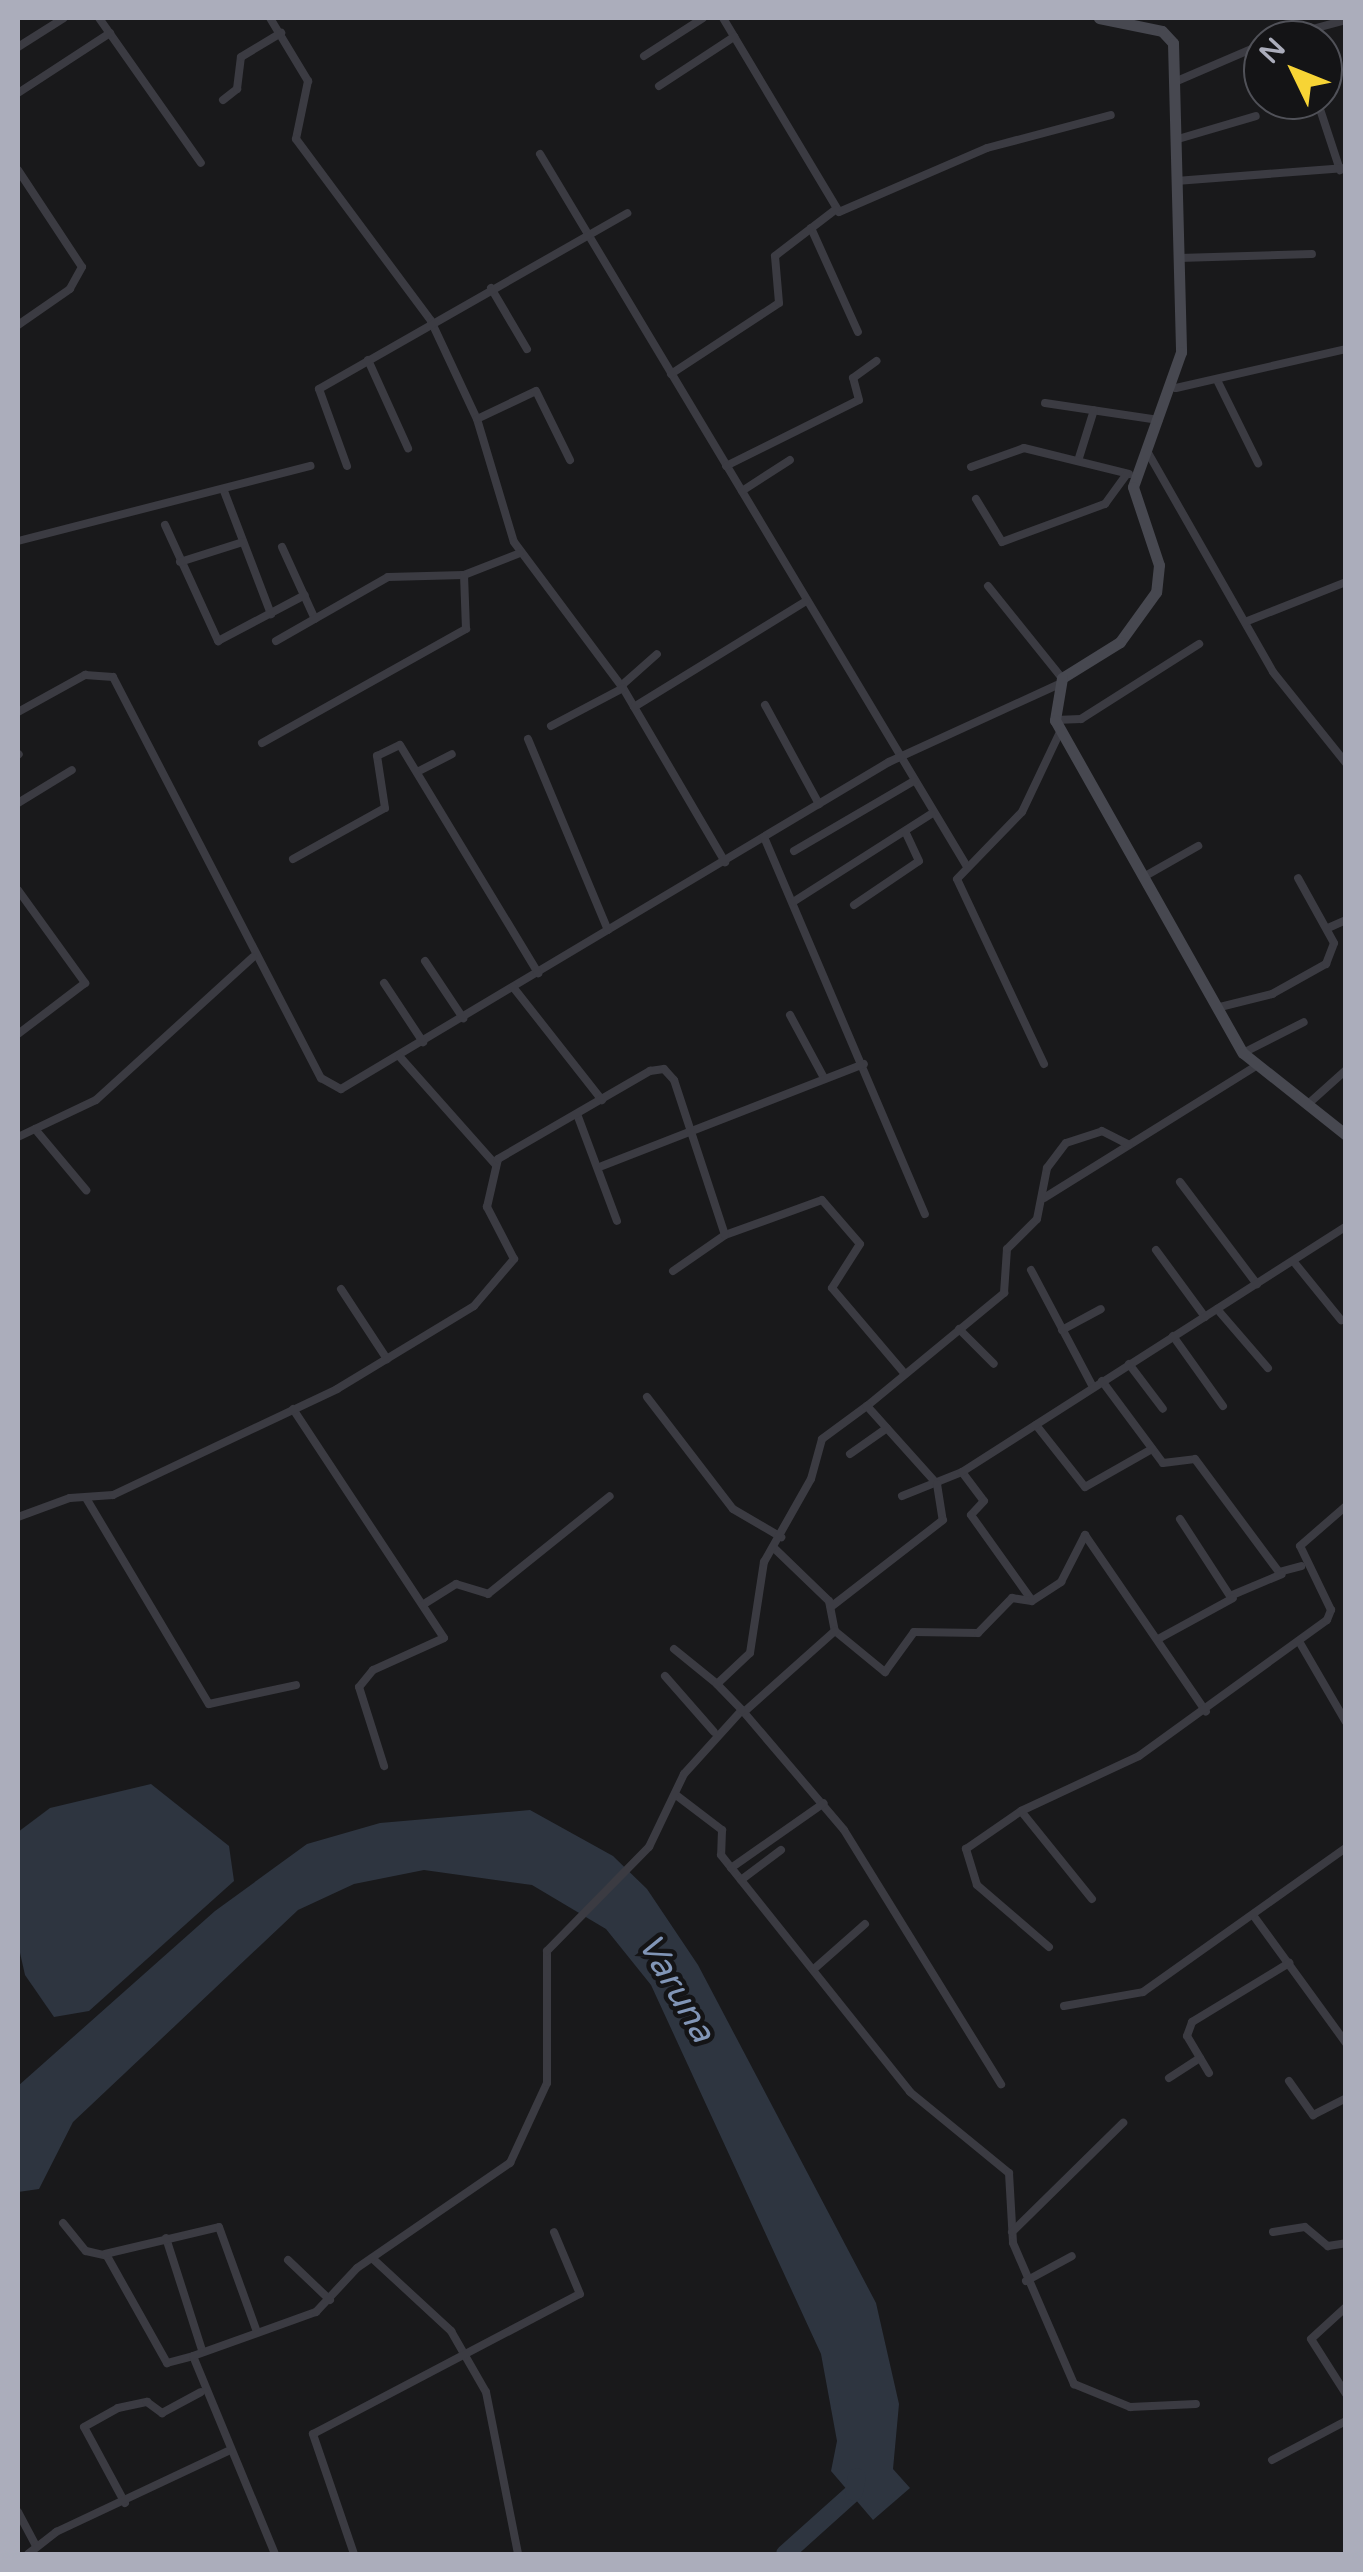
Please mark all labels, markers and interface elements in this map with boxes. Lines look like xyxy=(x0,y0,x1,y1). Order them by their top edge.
north arrow xyxy=(1243,20,1343,120)
text: N xyxy=(1252,31,1293,71)
water label: Varuna xyxy=(628,1927,724,2049)

